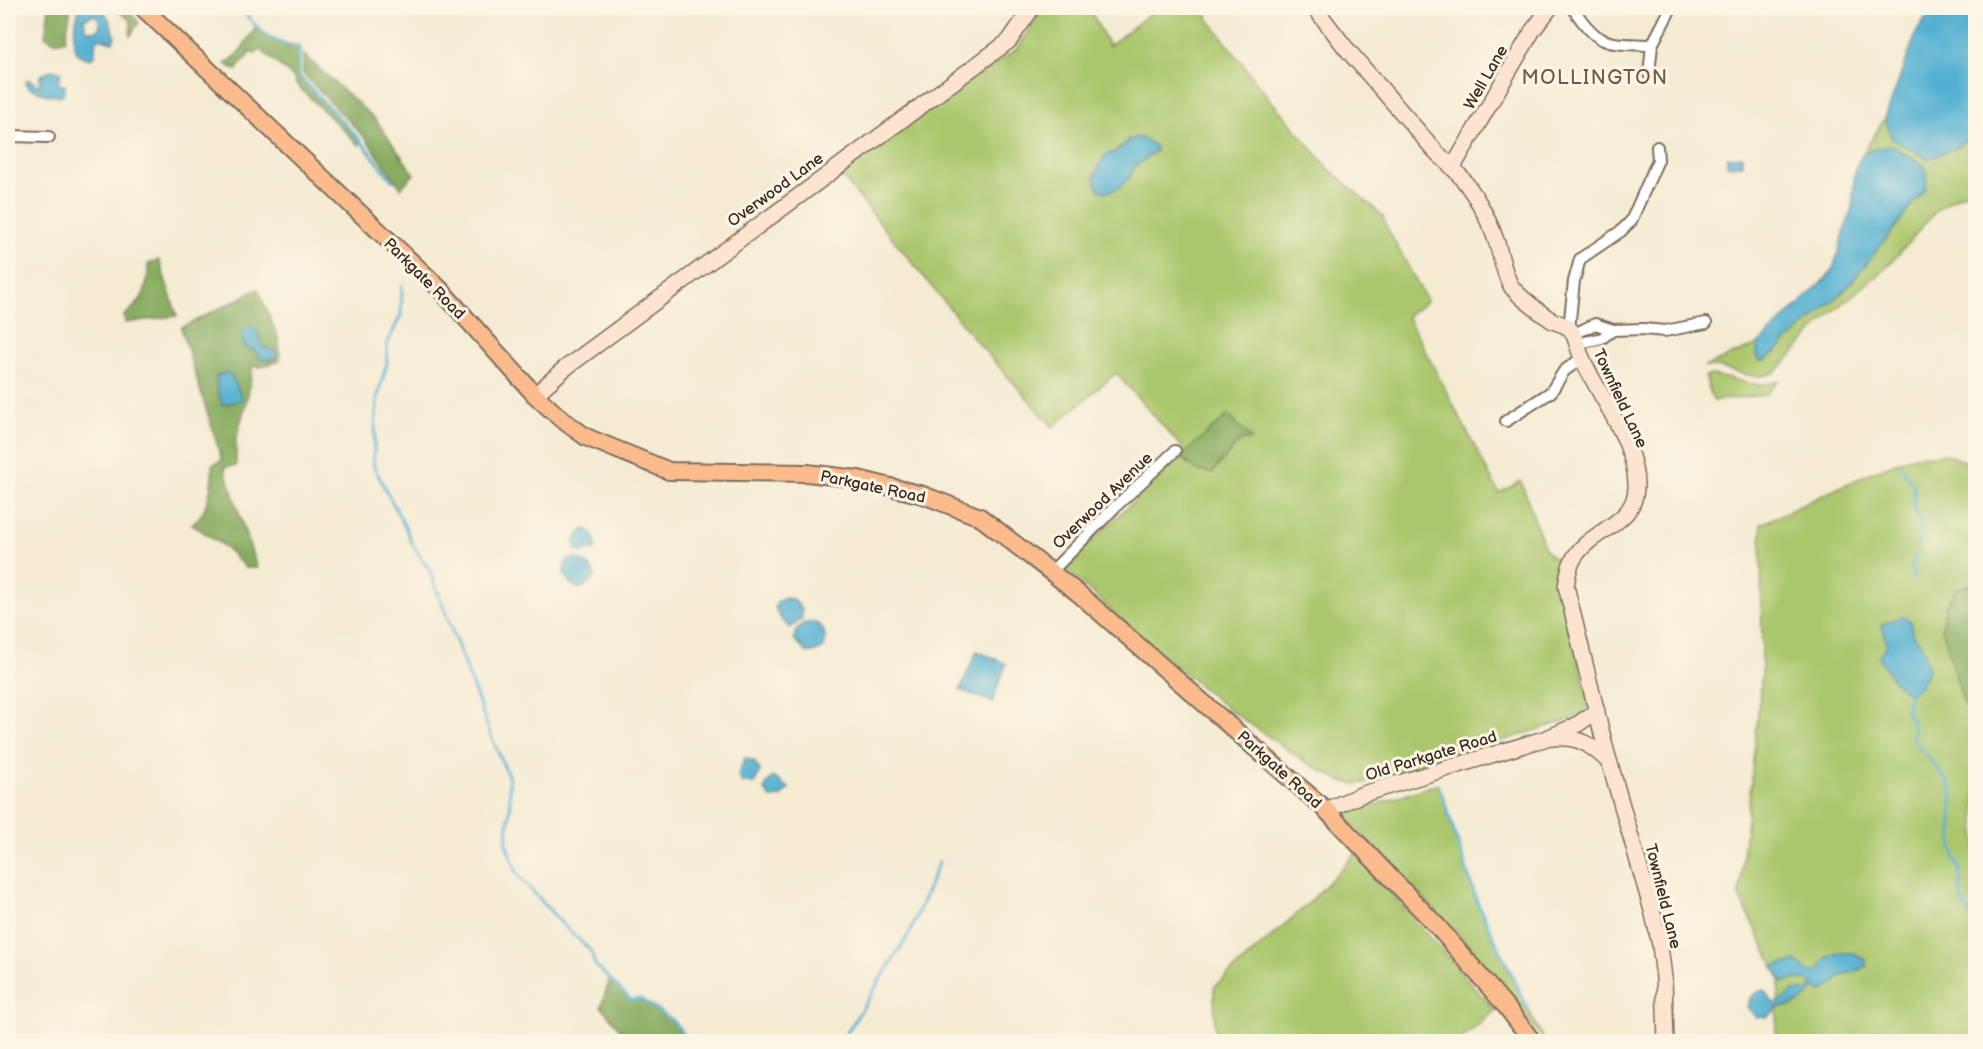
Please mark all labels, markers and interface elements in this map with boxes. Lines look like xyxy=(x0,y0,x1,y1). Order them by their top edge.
street label: Well Lane xyxy=(1460,42,1513,113)
district label: MOLLINGTON xyxy=(1522,66,1668,90)
street label: Overwood Lane xyxy=(724,149,828,231)
street label: Parkgate Road xyxy=(379,234,469,324)
street label: Townfield Lane xyxy=(1588,346,1651,452)
street label: Overwood Avenue xyxy=(1049,448,1157,553)
street label: Parkgate Road xyxy=(818,467,927,508)
street label: Parkgate Road xyxy=(1233,727,1325,813)
street label: Old Parkgate Road xyxy=(1364,727,1499,785)
street label: Townfield Lane xyxy=(1640,842,1685,951)

